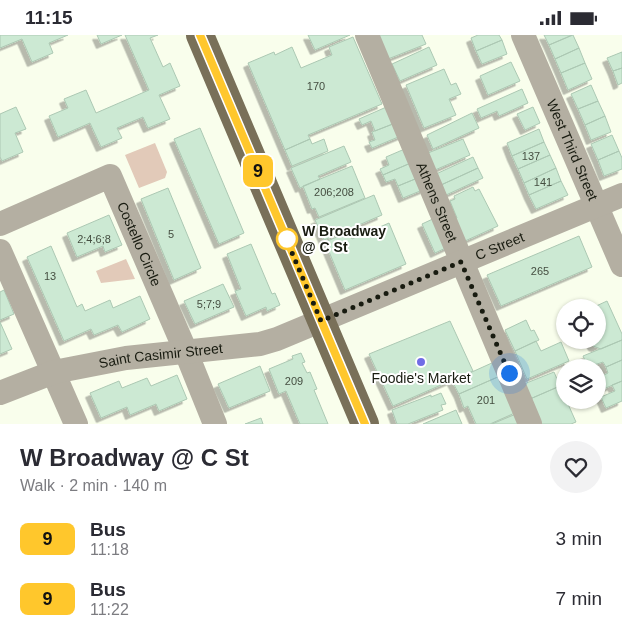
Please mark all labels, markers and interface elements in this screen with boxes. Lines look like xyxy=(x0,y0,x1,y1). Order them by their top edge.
text: 11:15 xyxy=(25,7,73,28)
house number: 170 xyxy=(307,80,325,92)
street label: West Third Street xyxy=(544,97,601,203)
house number: 137 xyxy=(522,150,540,162)
line badge: 9 xyxy=(242,155,274,187)
street label: Athens Street xyxy=(413,160,461,244)
text: 9 xyxy=(253,161,263,181)
house number: 141 xyxy=(534,176,552,188)
house number: 206;208 xyxy=(314,186,354,198)
street label: Costello Circle xyxy=(114,199,165,289)
place label: W Broadway @ C St xyxy=(302,223,386,255)
house number: 5 xyxy=(168,228,174,240)
marker: W Broadway @ C St xyxy=(276,228,298,250)
street label: C Street xyxy=(473,229,527,263)
house number: 2;4;6;8 xyxy=(77,233,111,245)
house number: 265 xyxy=(531,265,549,277)
house number: 13 xyxy=(44,270,56,282)
house number: 5;7;9 xyxy=(197,298,221,310)
map controls xyxy=(556,299,606,409)
button: locate xyxy=(556,299,606,349)
street label: Saint Casimir Street xyxy=(97,340,223,371)
marker: Foodie's Market xyxy=(415,356,427,368)
button: layers xyxy=(556,359,606,409)
your location xyxy=(497,361,522,386)
place label: Foodie's Market xyxy=(371,370,471,386)
house number: 209 xyxy=(285,375,303,387)
house number: 201 xyxy=(477,394,495,406)
button: heart xyxy=(550,441,602,493)
text: W Broadway @ C St xyxy=(20,444,249,471)
text: Walk · 2 min · 140 m xyxy=(20,477,167,494)
text: Bus xyxy=(90,519,126,540)
text: 3 min xyxy=(556,528,602,549)
text: 9 xyxy=(42,529,53,549)
text: 11:18 xyxy=(90,541,129,558)
text: Bus xyxy=(90,579,126,600)
text: 7 min xyxy=(556,588,602,609)
text: 9 xyxy=(42,589,53,609)
text: 11:22 xyxy=(90,601,129,618)

